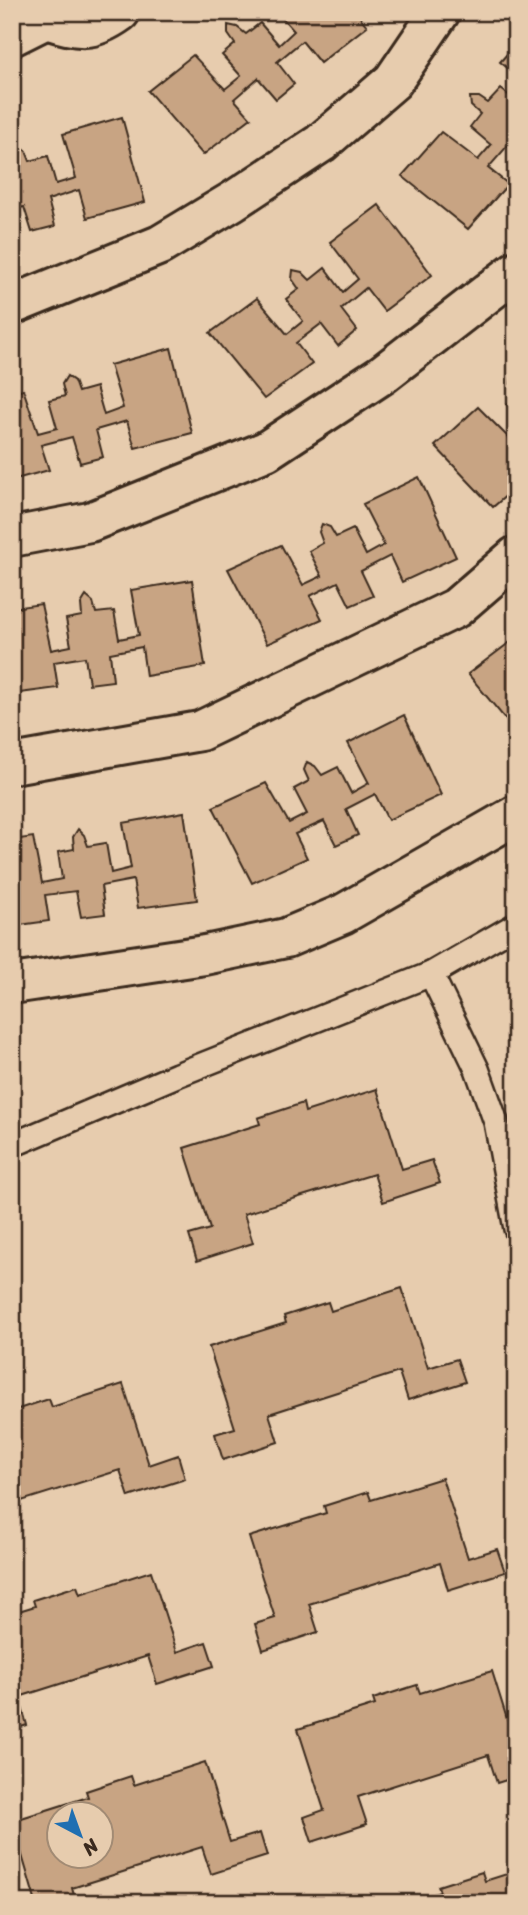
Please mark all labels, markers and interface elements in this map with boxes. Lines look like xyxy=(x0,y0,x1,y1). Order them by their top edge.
north arrow xyxy=(46,1800,116,1870)
text: N xyxy=(74,1830,107,1865)

